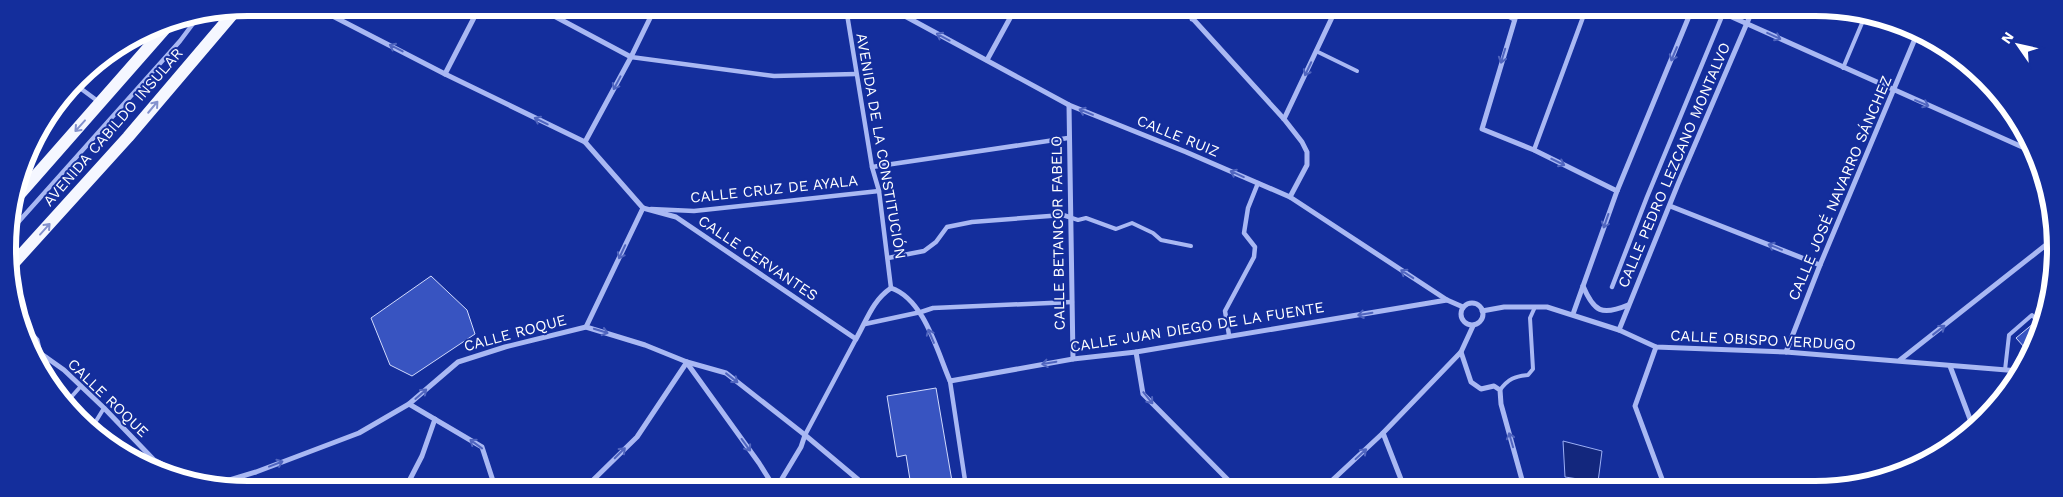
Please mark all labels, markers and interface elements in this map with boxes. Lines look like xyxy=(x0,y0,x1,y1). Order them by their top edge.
north arrow xyxy=(1993,20,2043,70)
text: N xyxy=(1998,29,2017,47)
street label: AVENIDA DE LA CONSTITUCIÓN xyxy=(852,31,911,261)
one-way arrow xyxy=(936,31,951,41)
one-way arrow xyxy=(1766,32,1781,42)
street label: CALLE PEDRO LEZCANO MONTALVO xyxy=(1614,40,1734,290)
one-way arrow xyxy=(389,43,403,53)
street label: AVENIDA CABILDO INSULAR xyxy=(39,44,187,210)
one-way arrow xyxy=(1668,46,1678,61)
one-way arrow xyxy=(1498,47,1508,63)
one-way arrow xyxy=(1303,61,1312,76)
street label: CALLE JOSÉ NAVARRO SÁNCHEZ xyxy=(1784,73,1896,303)
one-way arrow xyxy=(612,75,622,90)
one-way arrow xyxy=(1914,99,1929,109)
one-way arrow xyxy=(147,101,159,114)
one-way arrow xyxy=(1079,107,1094,116)
street label: CALLE RUIZ xyxy=(1134,111,1222,161)
one-way arrow xyxy=(534,116,549,125)
one-way arrow xyxy=(74,119,86,132)
street label: CALLE BETANCOR FABELO xyxy=(1047,136,1069,330)
one-way arrow xyxy=(1550,158,1565,167)
one-way arrow xyxy=(1230,168,1245,178)
street label: CALLE CRUZ DE AYALA xyxy=(689,171,859,207)
street label: CALLE CERVANTES xyxy=(695,211,821,305)
one-way arrow xyxy=(1601,213,1610,228)
one-way arrow xyxy=(39,222,51,235)
one-way arrow xyxy=(1767,242,1783,251)
one-way arrow xyxy=(616,244,626,259)
one-way arrow xyxy=(1400,269,1414,279)
street label: CALLE JUAN DIEGO DE LA FUENTE xyxy=(1069,298,1325,356)
one-way arrow xyxy=(1357,309,1373,319)
street label: CALLE ROQUE xyxy=(462,311,568,355)
one-way arrow xyxy=(1932,325,1945,336)
street label: CALLE OBISPO VERDUGO xyxy=(1670,326,1856,354)
one-way arrow xyxy=(593,327,609,337)
one-way arrow xyxy=(925,329,935,344)
street label: CALLE ROQUE xyxy=(64,355,152,441)
one-way arrow xyxy=(1041,359,1057,369)
one-way arrow xyxy=(725,372,738,383)
one-way arrow xyxy=(414,388,427,399)
one-way arrow xyxy=(1143,391,1154,404)
one-way arrow xyxy=(1506,433,1516,449)
one-way arrow xyxy=(741,438,751,452)
one-way arrow xyxy=(469,439,483,449)
one-way arrow xyxy=(614,447,627,459)
one-way arrow xyxy=(1354,448,1367,460)
one-way arrow xyxy=(268,459,283,469)

